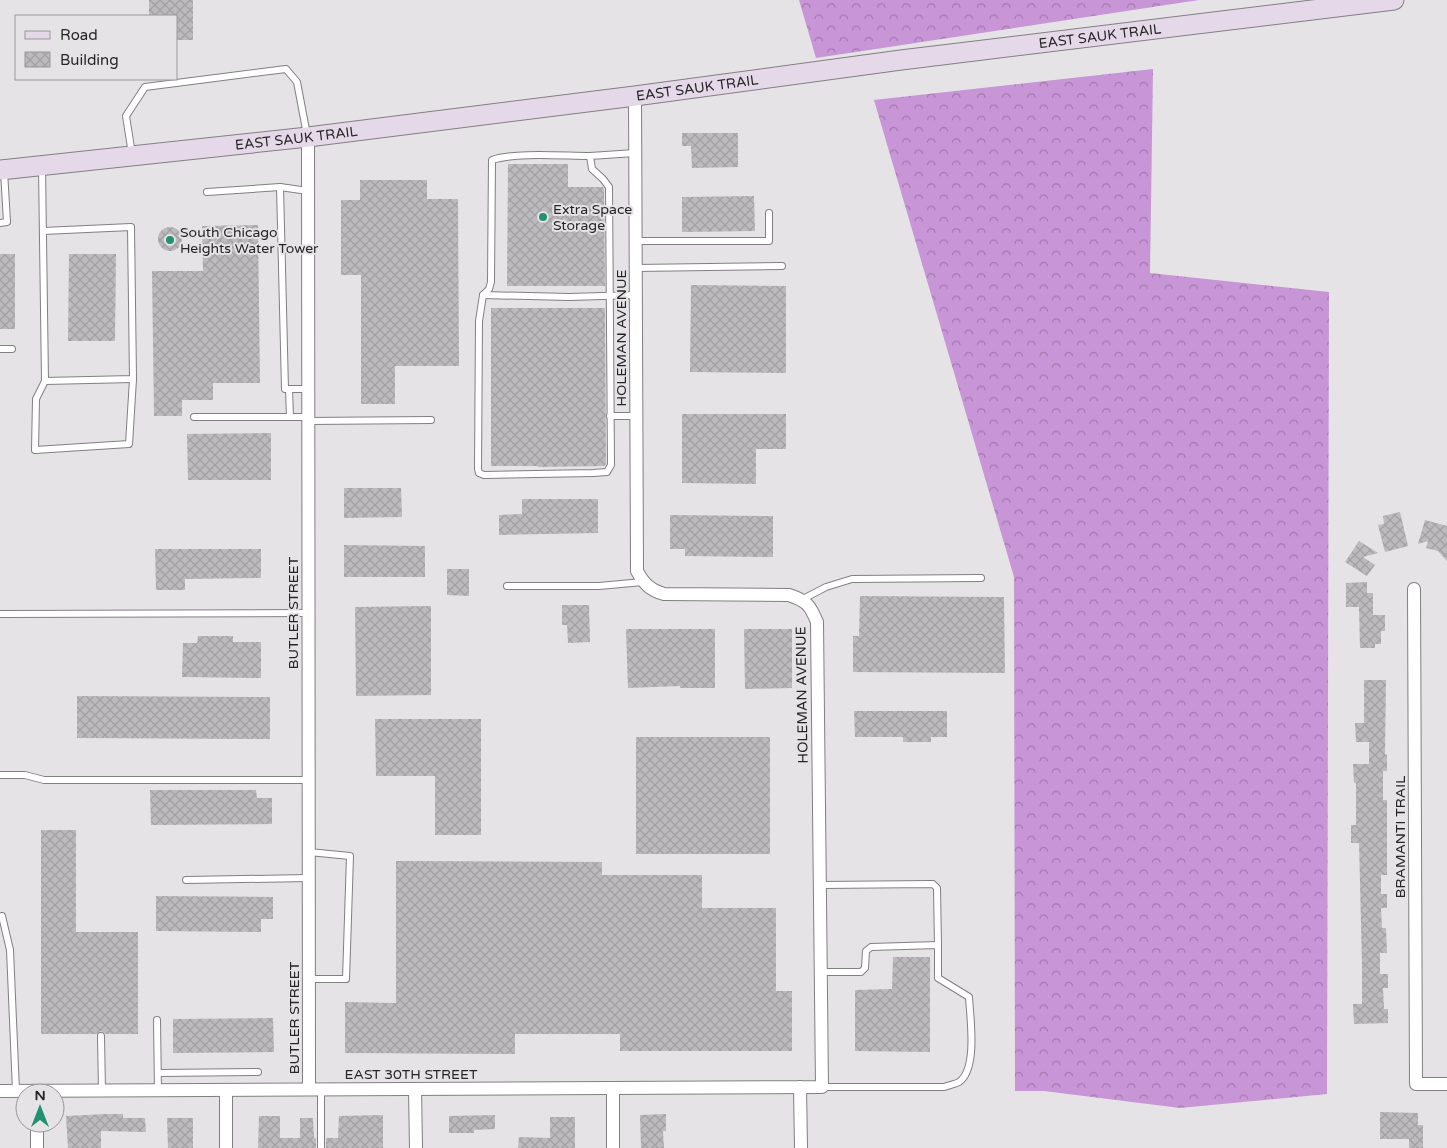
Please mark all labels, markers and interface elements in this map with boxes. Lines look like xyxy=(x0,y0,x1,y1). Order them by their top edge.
legend xyxy=(15,15,178,80)
street label: EAST SAUK TRAIL xyxy=(1038,20,1162,52)
text: Road xyxy=(60,26,98,44)
text: Building xyxy=(60,51,119,69)
street label: EAST SAUK TRAIL xyxy=(635,71,759,104)
street label: EAST SAUK TRAIL xyxy=(234,122,358,153)
place label: Extra Space Storage xyxy=(553,201,632,234)
marker: Extra Space Storage xyxy=(537,211,549,223)
place label: South Chicago Heights Water Tower xyxy=(180,224,319,257)
marker: South Chicago Heights Water Tower xyxy=(164,234,176,246)
street label: HOLEMAN AVENUE xyxy=(613,269,630,407)
street label: BUTLER STREET xyxy=(285,556,302,669)
street label: HOLEMAN AVENUE xyxy=(792,626,812,764)
street label: BRAMANTI TRAIL xyxy=(1392,776,1409,898)
street label: BUTLER STREET xyxy=(286,961,303,1074)
street label: EAST 30TH STREET xyxy=(345,1066,478,1083)
north arrow xyxy=(15,1083,65,1133)
text: N xyxy=(34,1087,46,1104)

